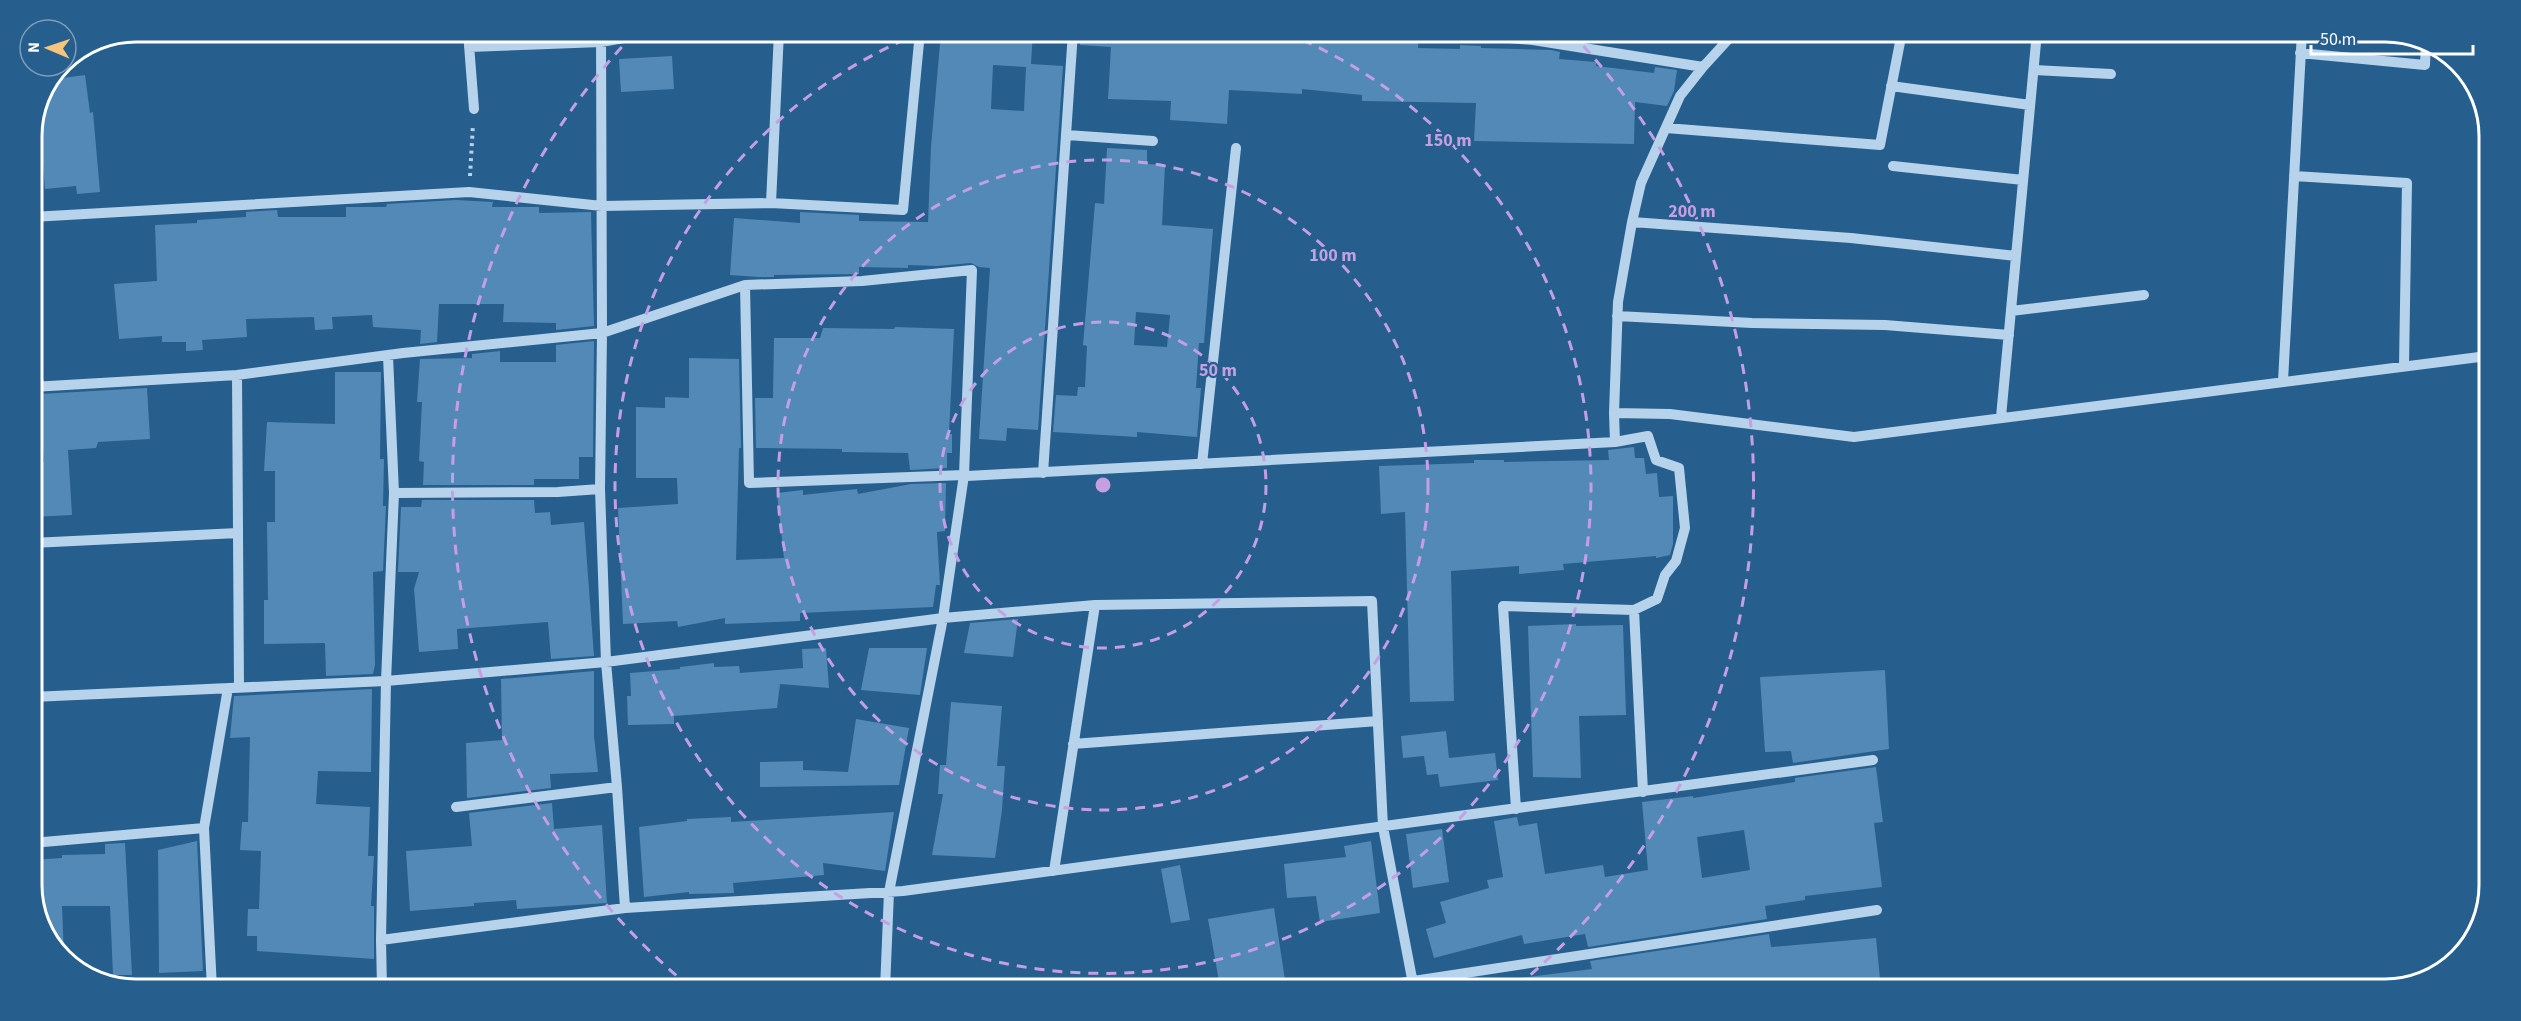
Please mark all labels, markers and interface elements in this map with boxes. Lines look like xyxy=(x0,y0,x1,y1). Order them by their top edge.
north arrow xyxy=(18,18,78,78)
scale bar xyxy=(2311,18,2473,56)
text: 50 m xyxy=(2320,27,2356,52)
text: N xyxy=(23,42,45,53)
text: 150 m xyxy=(1424,128,1472,153)
text: 200 m xyxy=(1668,199,1716,224)
text: 100 m xyxy=(1309,243,1357,268)
text: 50 m xyxy=(1199,358,1237,383)
centre of rings xyxy=(1093,475,1113,495)

